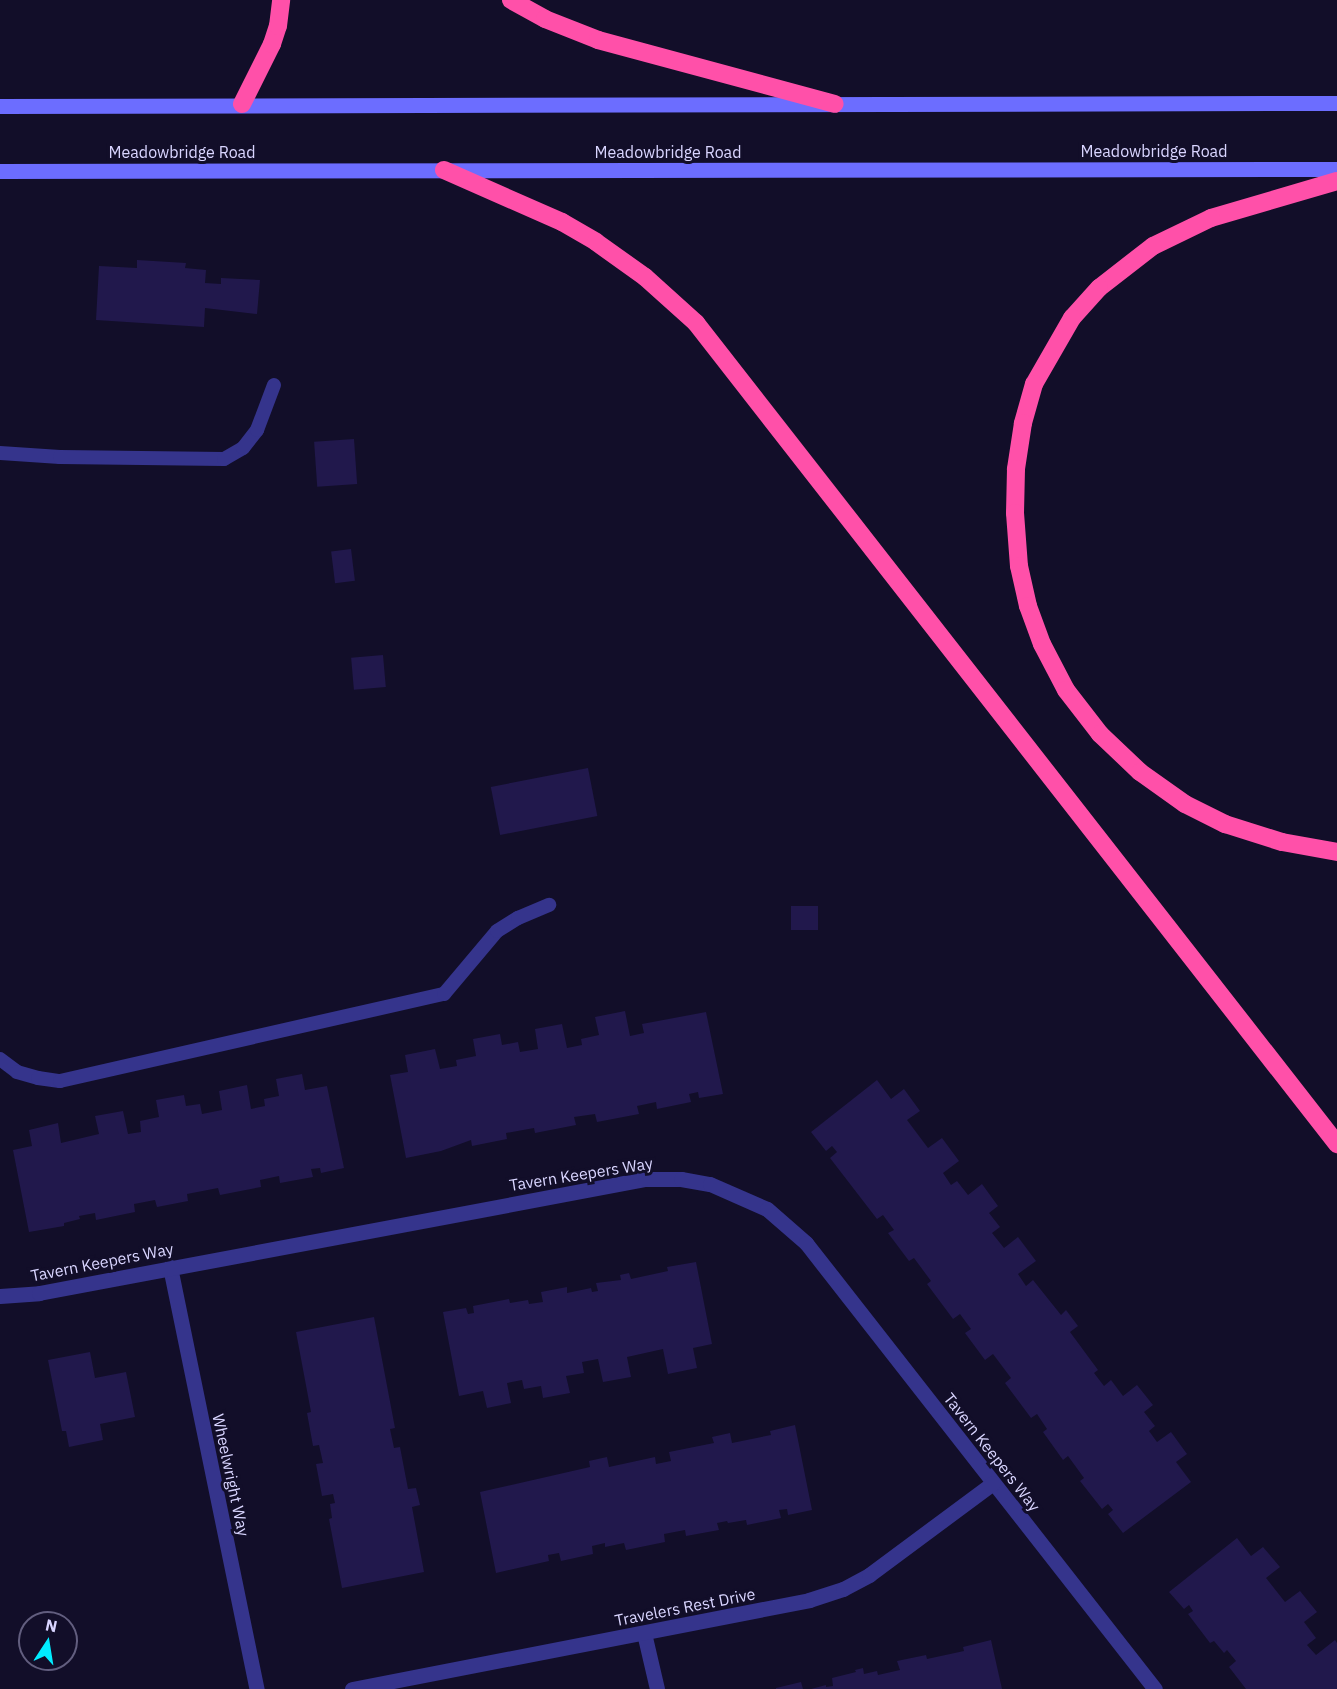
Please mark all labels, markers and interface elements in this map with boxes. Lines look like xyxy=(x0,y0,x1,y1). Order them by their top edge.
street label: Meadowbridge Road xyxy=(1081,141,1227,161)
street label: Meadowbridge Road xyxy=(109,142,255,162)
street label: Meadowbridge Road xyxy=(595,142,741,162)
street label: Tavern Keepers Way xyxy=(508,1153,654,1195)
street label: Tavern Keepers Way xyxy=(29,1239,175,1285)
street label: Tavern Keepers Way xyxy=(940,1389,1044,1515)
street label: Wheelwright Way xyxy=(209,1412,253,1538)
street label: Travelers Rest Drive xyxy=(613,1584,757,1630)
north arrow xyxy=(18,1611,78,1671)
text: N xyxy=(44,1614,59,1636)

